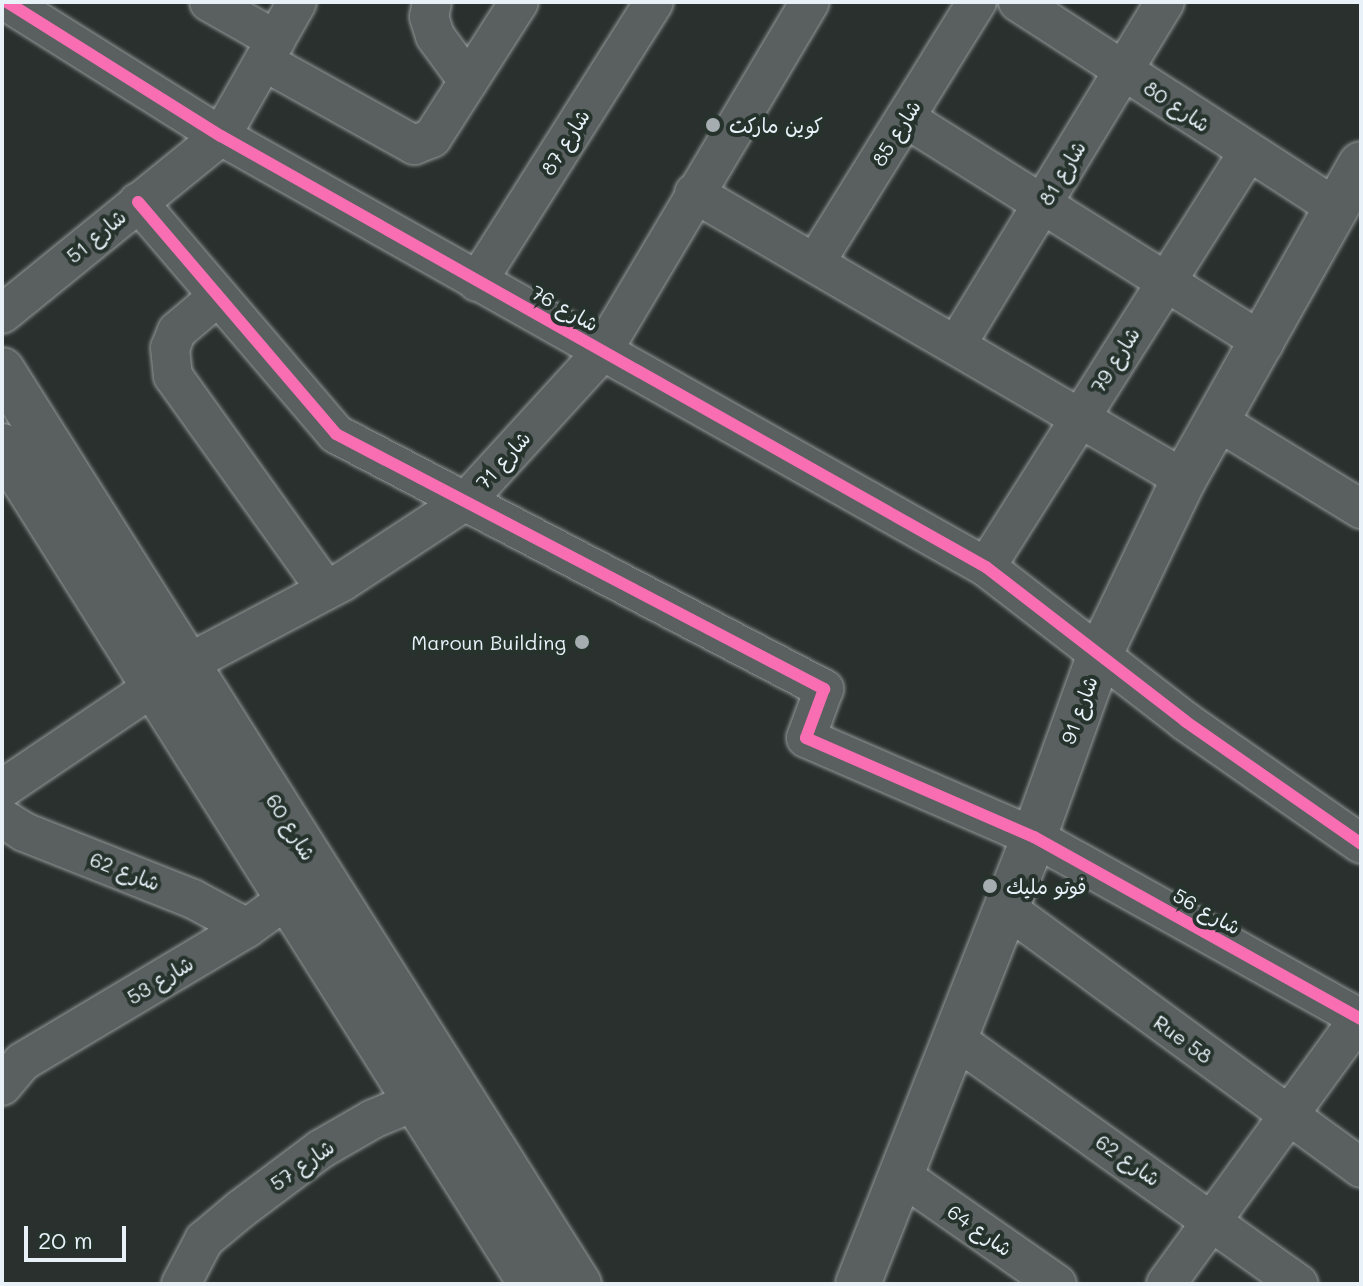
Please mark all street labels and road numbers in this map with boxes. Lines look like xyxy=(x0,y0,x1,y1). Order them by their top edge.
street label: شارع 80 xyxy=(1140,75,1214,137)
street label: شارع 85 xyxy=(866,96,926,170)
street label: شارع 87 xyxy=(536,105,594,179)
street label: شارع 81 xyxy=(1034,137,1090,209)
street label: شارع 51 xyxy=(61,204,131,268)
street label: شارع 76 xyxy=(527,280,603,336)
street label: شارع 79 xyxy=(1086,323,1144,397)
street label: شارع 71 xyxy=(471,426,535,494)
street label: شارع 91 xyxy=(1056,673,1102,747)
street label: شارع 60 xyxy=(261,789,321,865)
street label: شارع 62 xyxy=(87,847,163,895)
street label: شارع 56 xyxy=(1169,883,1245,939)
street label: شارع 53 xyxy=(123,951,197,1009)
street label: Rue 58 xyxy=(1149,1010,1217,1068)
street label: شارع 62 xyxy=(1091,1129,1165,1191)
street label: شارع 57 xyxy=(265,1134,339,1196)
street label: شارع 64 xyxy=(943,1199,1017,1261)

